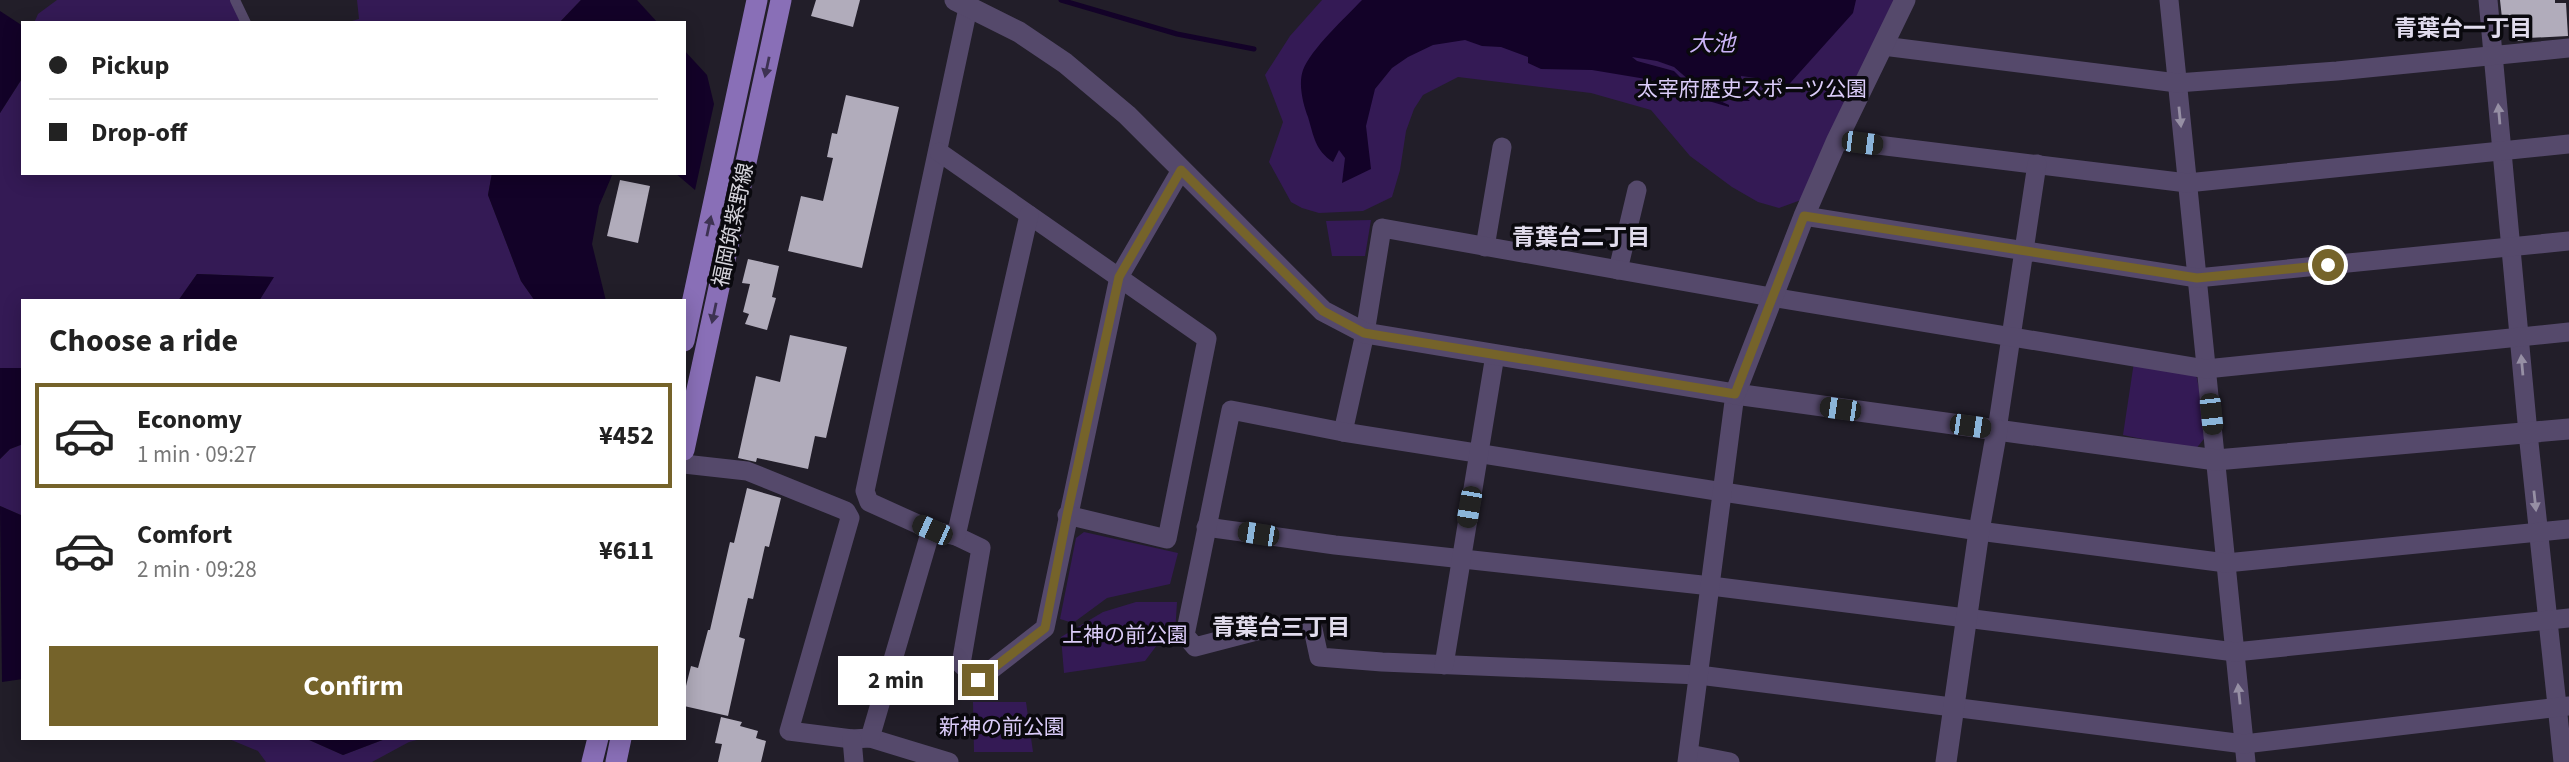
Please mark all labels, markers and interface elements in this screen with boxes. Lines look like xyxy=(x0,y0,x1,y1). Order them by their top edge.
district label: 青葉台一丁目 xyxy=(2394,12,2532,45)
water label: 大池 xyxy=(1689,27,1737,60)
text: Pickup xyxy=(91,47,169,84)
one-way arrow xyxy=(761,56,772,78)
park label: 太宰府歴史スポーツ公園 xyxy=(1637,74,1867,104)
one-way arrow xyxy=(2493,103,2504,125)
one-way arrow xyxy=(2175,106,2186,128)
text: Drop-off xyxy=(91,114,187,151)
car xyxy=(1840,130,1885,156)
street label: 福岡筑紫野線 xyxy=(705,160,761,290)
one-way arrow xyxy=(703,215,714,237)
district label: 青葉台二丁目 xyxy=(1512,221,1650,254)
route start xyxy=(2312,249,2344,281)
one-way arrow xyxy=(708,302,719,324)
text: Choose a ride xyxy=(49,318,238,364)
one-way arrow xyxy=(2516,354,2527,376)
car xyxy=(2199,392,2224,436)
car xyxy=(1818,396,1863,422)
text: Economy xyxy=(137,401,242,438)
icon: car xyxy=(53,404,116,467)
car xyxy=(1948,413,1993,439)
text: ¥452 xyxy=(599,417,654,454)
text: 1 min · 09:27 xyxy=(137,438,257,471)
car xyxy=(1456,484,1483,530)
one-way arrow xyxy=(2530,490,2541,512)
car xyxy=(909,512,956,548)
text: Comfort xyxy=(137,516,232,553)
icon: car xyxy=(53,519,116,582)
car xyxy=(1236,520,1281,548)
text: ¥611 xyxy=(599,532,654,569)
text: 2 min · 09:28 xyxy=(137,553,257,586)
district label: 青葉台三丁目 xyxy=(1212,611,1350,644)
park label: 上神の前公園 xyxy=(1062,620,1188,650)
button: Confirm xyxy=(49,646,658,726)
callout: 2 min xyxy=(838,656,954,704)
text: 2 min xyxy=(868,664,924,697)
route end xyxy=(962,664,994,696)
one-way arrow xyxy=(2234,683,2245,705)
park label: 新神の前公園 xyxy=(939,712,1065,742)

